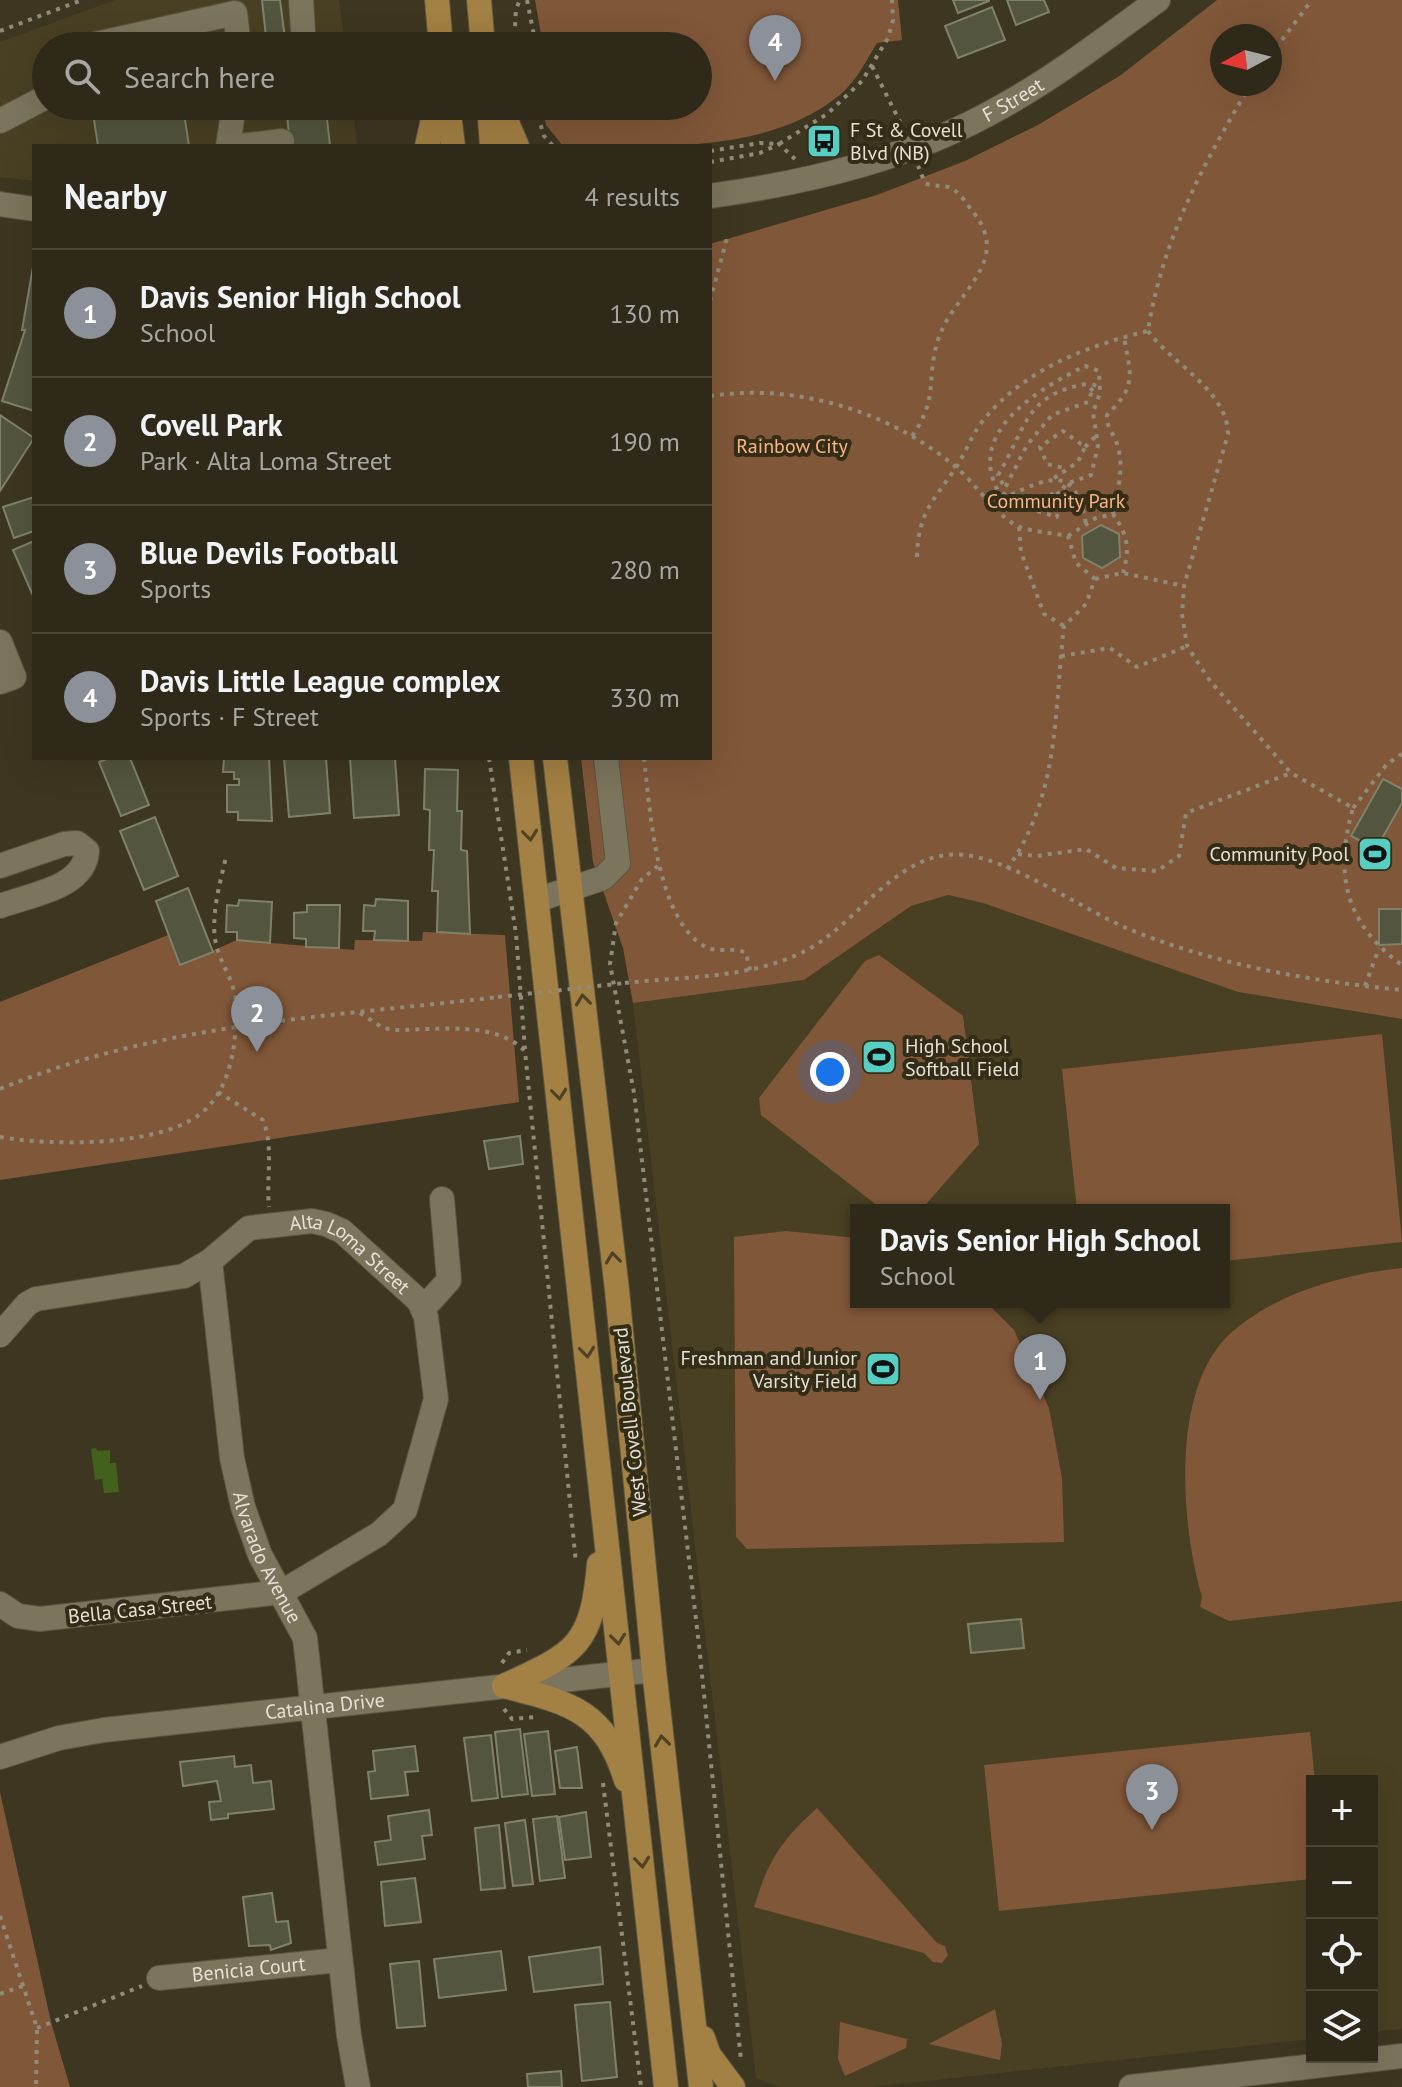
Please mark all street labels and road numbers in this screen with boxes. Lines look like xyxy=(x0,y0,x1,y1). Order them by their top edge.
street label: F Street xyxy=(978,72,1049,128)
street label: Alta Loma Street xyxy=(288,1208,416,1300)
street label: West Covell Boulevard xyxy=(607,1326,653,1518)
street label: Alvarado Avenue xyxy=(227,1489,308,1628)
street label: Bella Casa Street xyxy=(67,1588,213,1629)
street label: Catalina Drive xyxy=(264,1686,386,1725)
street label: Benicia Court xyxy=(190,1950,307,1988)

